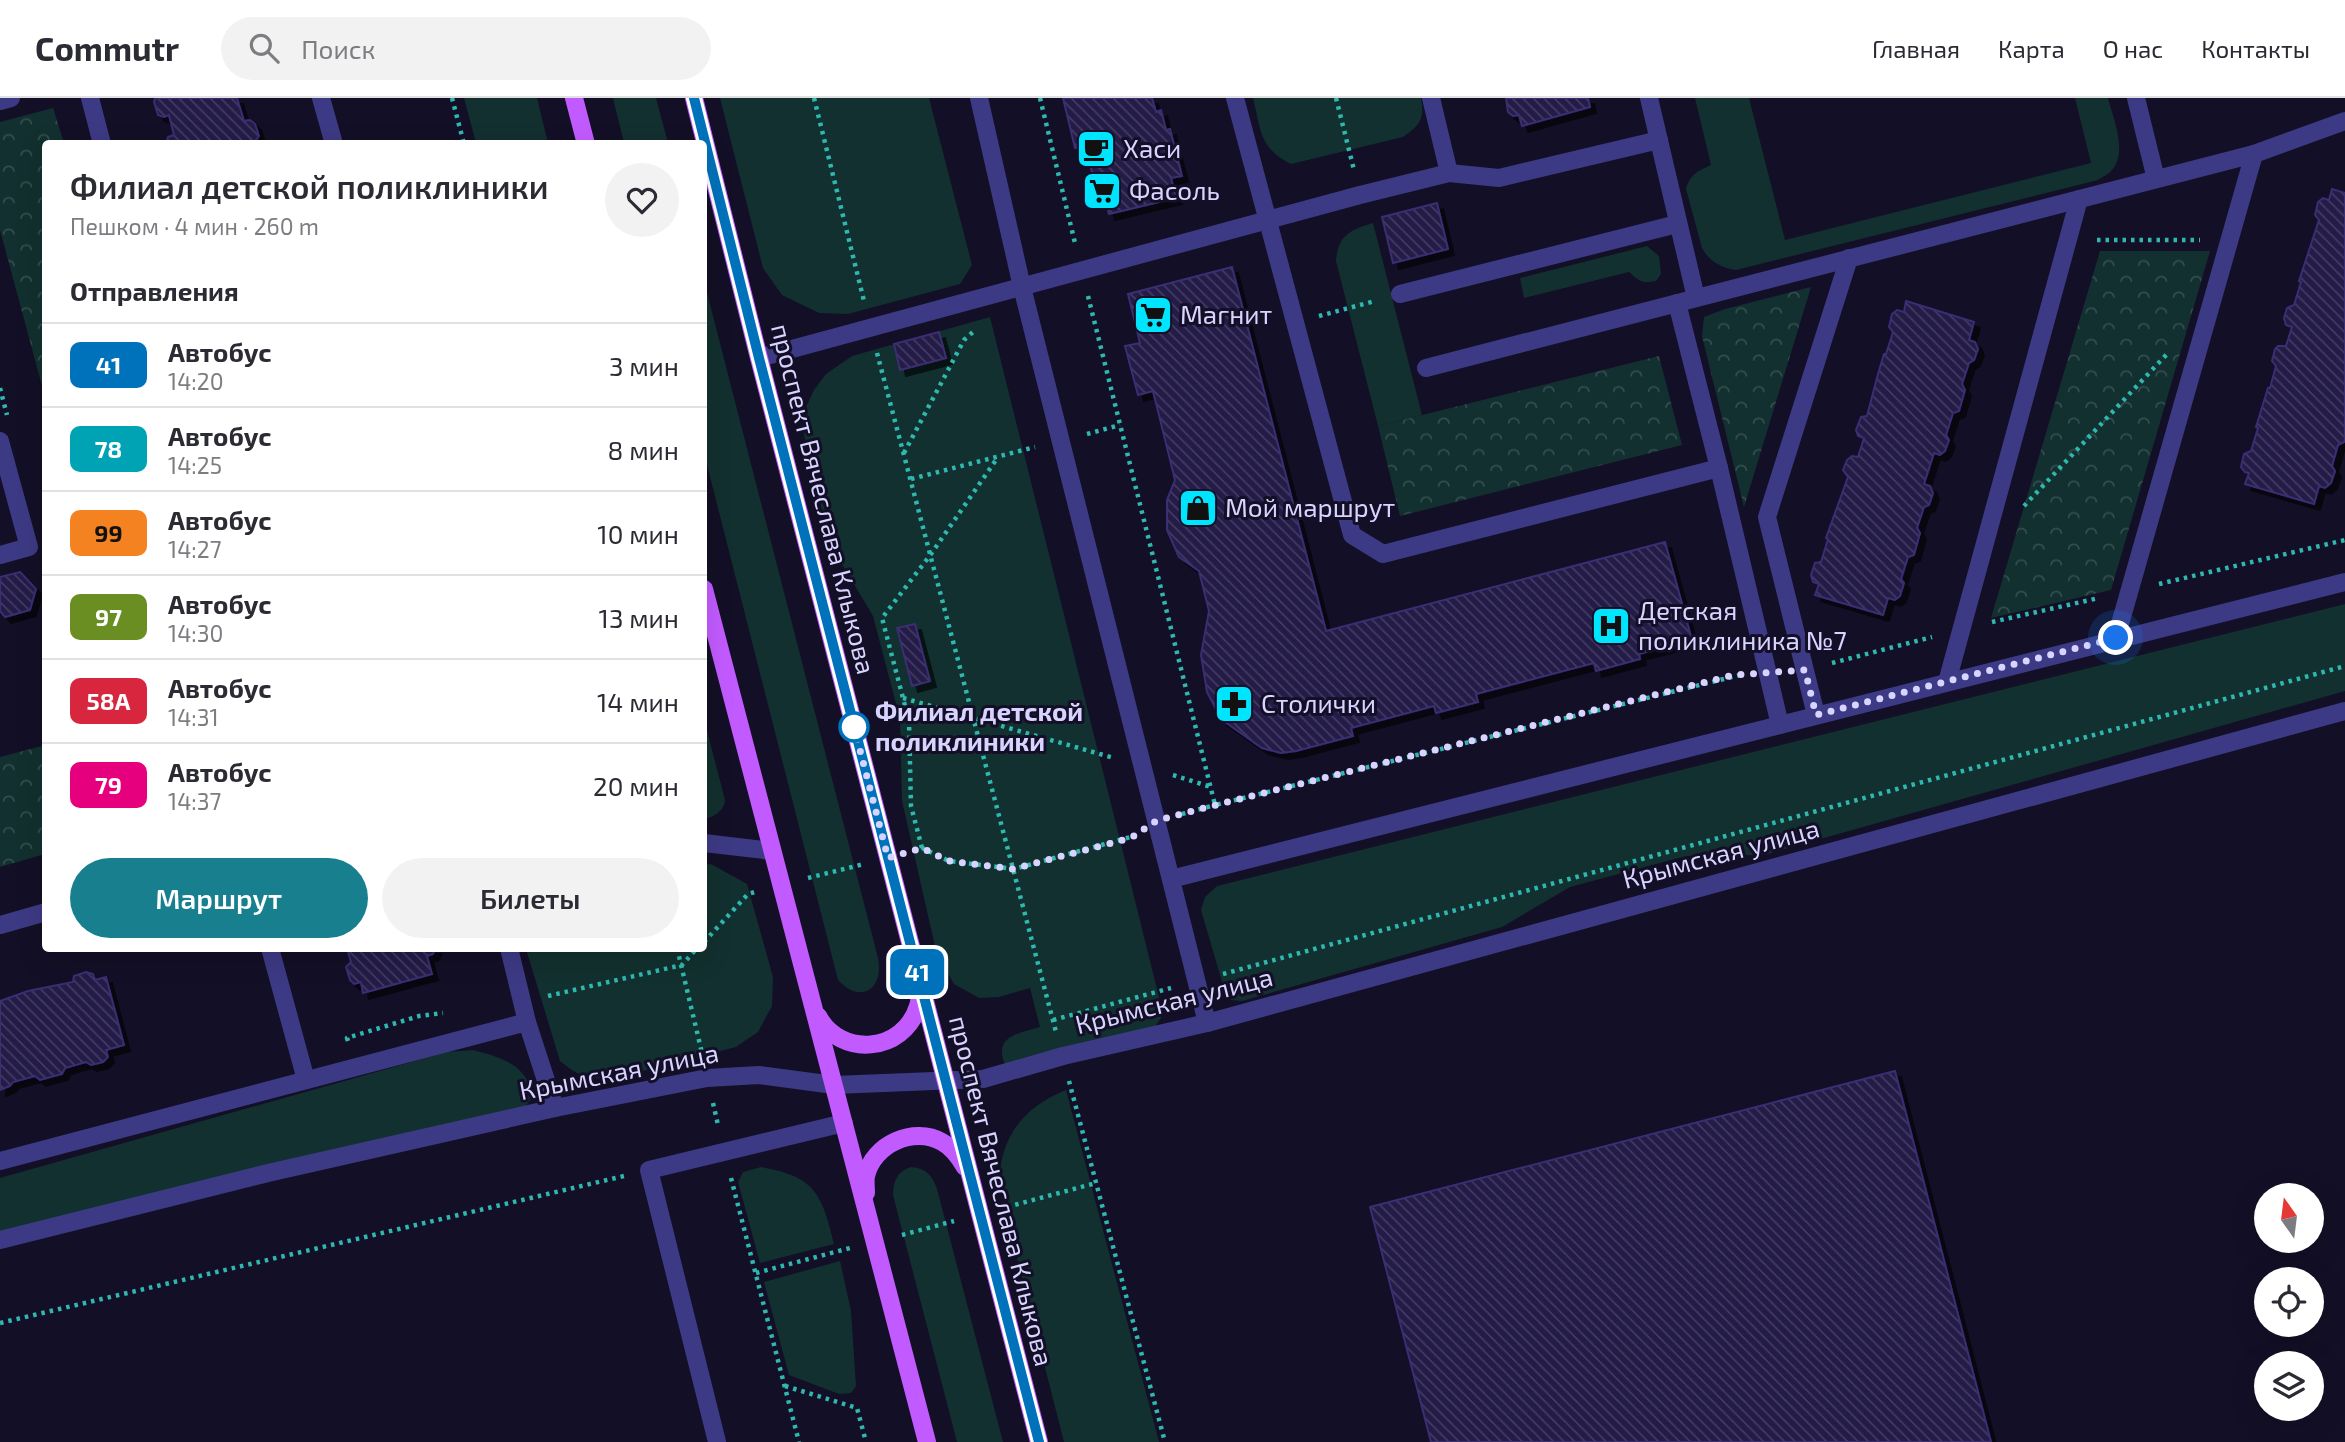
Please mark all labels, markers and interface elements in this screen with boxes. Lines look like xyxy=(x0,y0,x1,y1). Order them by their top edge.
search box xyxy=(221,17,711,80)
text: Commutr xyxy=(35,28,179,68)
icon: search xyxy=(245,29,283,67)
text: Поиск xyxy=(301,33,375,64)
text: Главная xyxy=(1872,34,1960,63)
text: Карта xyxy=(1998,34,2065,63)
text: О нас xyxy=(2103,34,2163,63)
text: Контакты xyxy=(2201,34,2310,63)
cafe icon: Хаси xyxy=(1075,128,1117,170)
place label: Хаси xyxy=(1123,132,1181,163)
button: heart xyxy=(605,163,679,237)
text: Филиал детской поликлиники xyxy=(70,166,549,206)
supermarket icon: Фасоль xyxy=(1081,170,1123,212)
place label: Фасоль xyxy=(1129,174,1220,205)
text: Пешком · 4 мин · 260 m xyxy=(70,212,319,240)
text: Отправления xyxy=(70,275,239,306)
supermarket icon: Магнит xyxy=(1132,294,1174,336)
place label: Магнит xyxy=(1180,298,1273,329)
street label: проспект Вячеслава Клыкова xyxy=(766,320,883,677)
text: Автобус xyxy=(168,336,271,367)
text: 41 xyxy=(96,350,121,379)
text: 3 мин xyxy=(609,350,679,381)
text: 14:20 xyxy=(168,367,224,395)
text: Автобус xyxy=(168,420,271,451)
text: 78 xyxy=(95,434,122,463)
text: 8 мин xyxy=(608,434,679,465)
text: 14:25 xyxy=(168,451,222,479)
shop icon: Мой маршрут xyxy=(1177,487,1219,529)
place label: Мой маршрут xyxy=(1225,491,1395,523)
text: Автобус xyxy=(168,504,271,535)
text: 99 xyxy=(94,518,123,547)
text: 10 мин xyxy=(597,518,679,549)
text: 14:27 xyxy=(168,535,221,563)
text: Автобус xyxy=(168,588,271,619)
place label: Детская поликлиника №7 xyxy=(1638,594,1847,655)
text: 97 xyxy=(95,602,122,631)
text: 13 мин xyxy=(599,602,679,633)
hospital icon: Детская поликлиника №7 xyxy=(1590,605,1632,647)
text: 14:30 xyxy=(168,619,223,647)
your location xyxy=(2098,620,2133,655)
text: Автобус xyxy=(168,672,271,703)
pharmacy icon: Столички xyxy=(1213,683,1255,725)
text: 58А xyxy=(87,686,130,715)
text: 14 мин xyxy=(597,686,679,717)
place label: Столички xyxy=(1261,687,1376,718)
place label: Филиал детской поликлиники xyxy=(875,695,1083,756)
text: 14:31 xyxy=(168,703,219,731)
marker: Филиал детской поликлиники xyxy=(839,712,869,742)
text: Автобус xyxy=(168,756,271,787)
text: 79 xyxy=(95,770,122,799)
text: 20 мин xyxy=(593,770,679,801)
text: 14:37 xyxy=(168,787,221,815)
street label: Крымская улица xyxy=(1619,811,1823,895)
button: Маршрут xyxy=(70,858,368,938)
button: Билеты xyxy=(382,858,679,938)
line badge: 41 xyxy=(886,949,948,995)
text: 41 xyxy=(904,957,930,986)
street label: Крымская улица xyxy=(1072,960,1276,1040)
street label: проспект Вячеслава Клыкова xyxy=(944,1012,1061,1369)
street label: Крымская улица xyxy=(516,1036,721,1106)
north arrow xyxy=(2254,1183,2324,1253)
map controls xyxy=(2254,1183,2324,1421)
button: locate xyxy=(2254,1267,2324,1337)
button: layers xyxy=(2254,1351,2324,1421)

